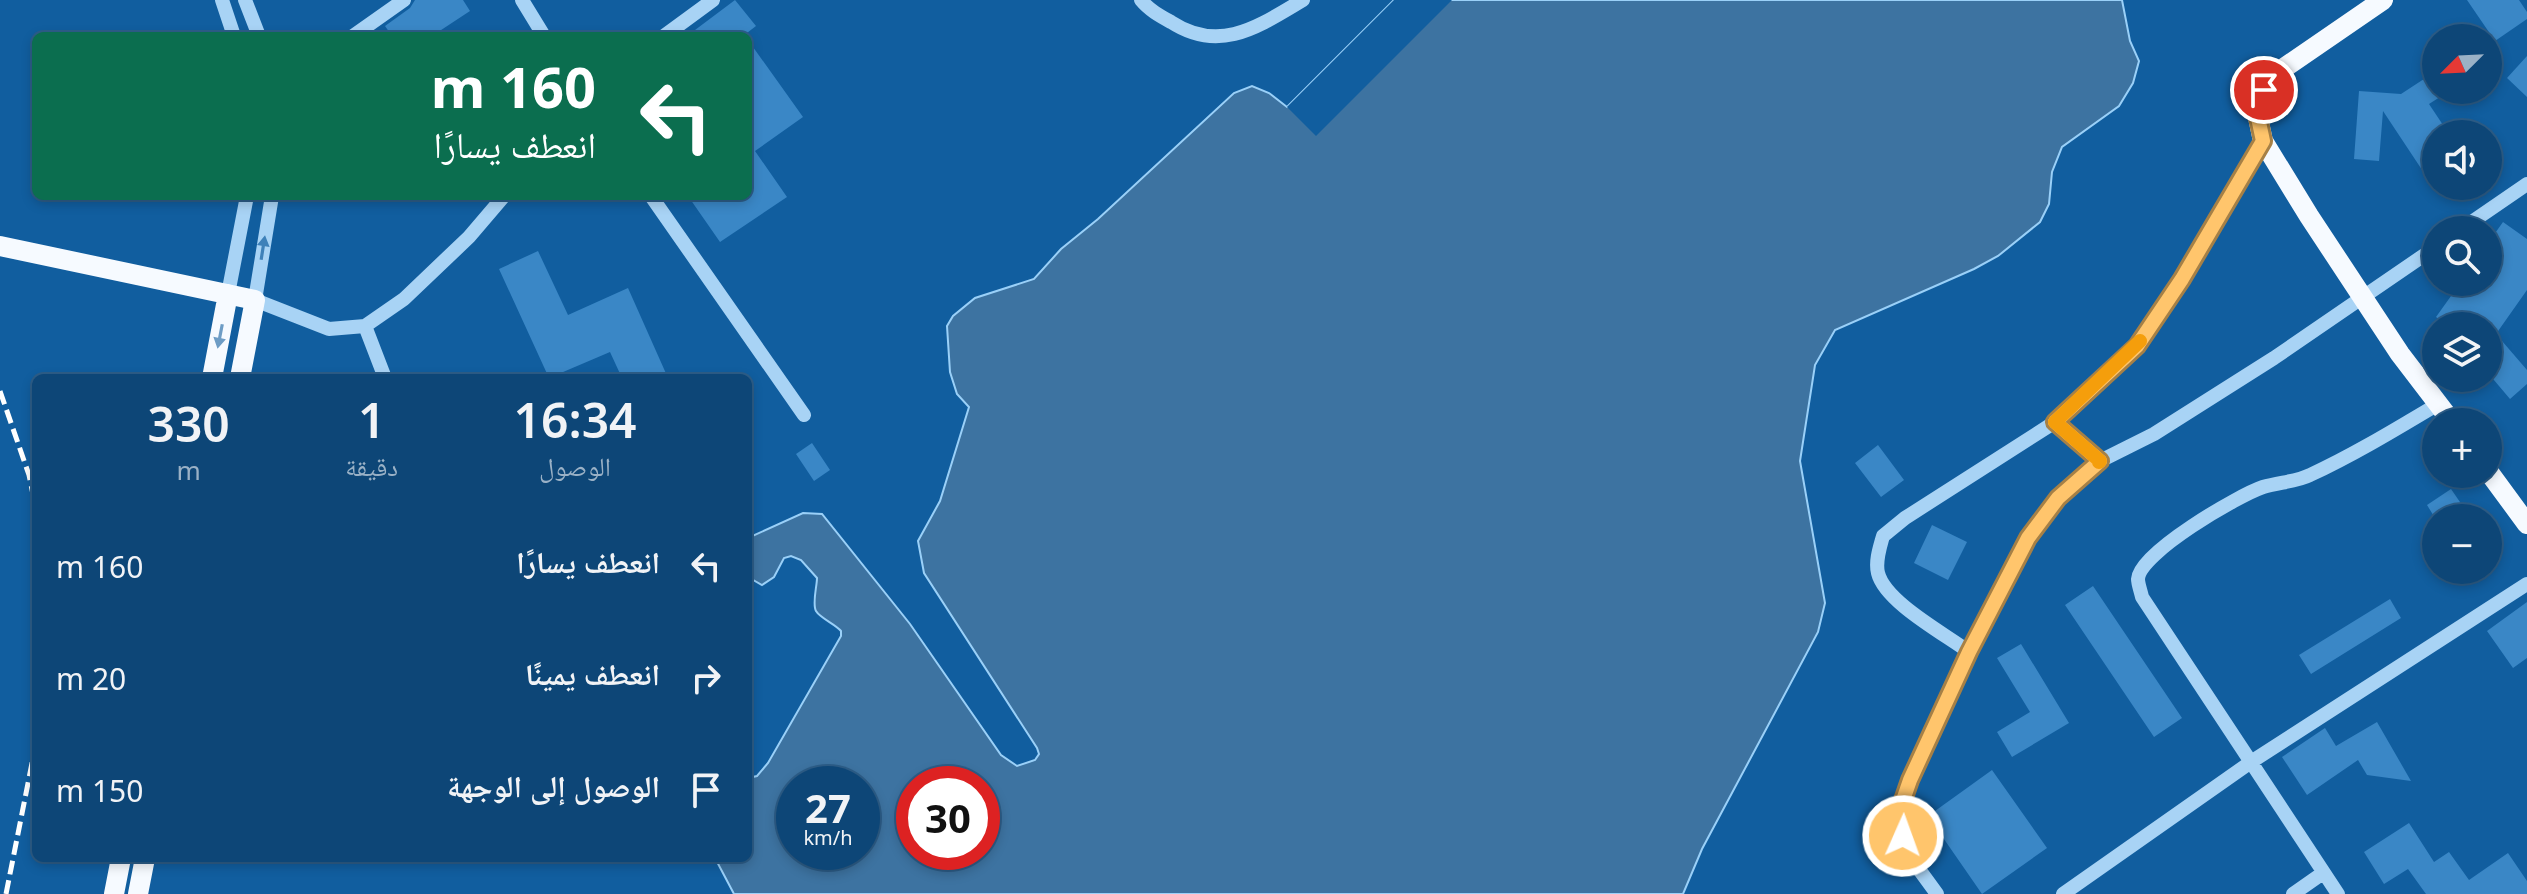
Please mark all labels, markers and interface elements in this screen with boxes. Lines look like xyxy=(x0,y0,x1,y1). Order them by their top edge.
north arrow xyxy=(2422,24,2502,104)
map controls xyxy=(2422,24,2502,584)
text: 160 m xyxy=(431,48,596,124)
pin xyxy=(2230,56,2298,124)
icon: left xyxy=(624,64,728,168)
icon: arrive xyxy=(2242,68,2286,112)
text: انعطف يسارًا xyxy=(433,120,596,169)
button: sound xyxy=(2422,120,2502,200)
button: search xyxy=(2422,216,2502,296)
one-way arrow xyxy=(258,235,270,260)
button: layers xyxy=(2422,312,2502,392)
one-way arrow xyxy=(213,324,226,349)
text: 1 xyxy=(358,387,385,452)
text: 16:34 xyxy=(514,387,637,452)
text: 330 xyxy=(147,391,230,456)
button: + xyxy=(2422,408,2502,488)
text: دقيقة xyxy=(345,448,398,484)
text: الوصول xyxy=(539,448,611,484)
text: m xyxy=(176,452,201,488)
button: − xyxy=(2422,504,2502,584)
text: انعطف يسارًا xyxy=(516,541,660,582)
icon: left xyxy=(684,544,728,588)
text: 160 m xyxy=(56,546,143,587)
text: انعطف يمينًا xyxy=(525,653,660,694)
icon: right xyxy=(684,656,728,700)
text: 20 m xyxy=(56,658,126,699)
text: الوصول إلى الوجهة xyxy=(447,765,660,806)
speed limit sign: 30 xyxy=(896,766,1000,870)
icon: arrive xyxy=(684,768,728,812)
text: 150 m xyxy=(56,770,143,811)
text: 27 xyxy=(805,780,851,835)
position arrow xyxy=(1861,794,1945,878)
text: km/h xyxy=(803,824,853,851)

